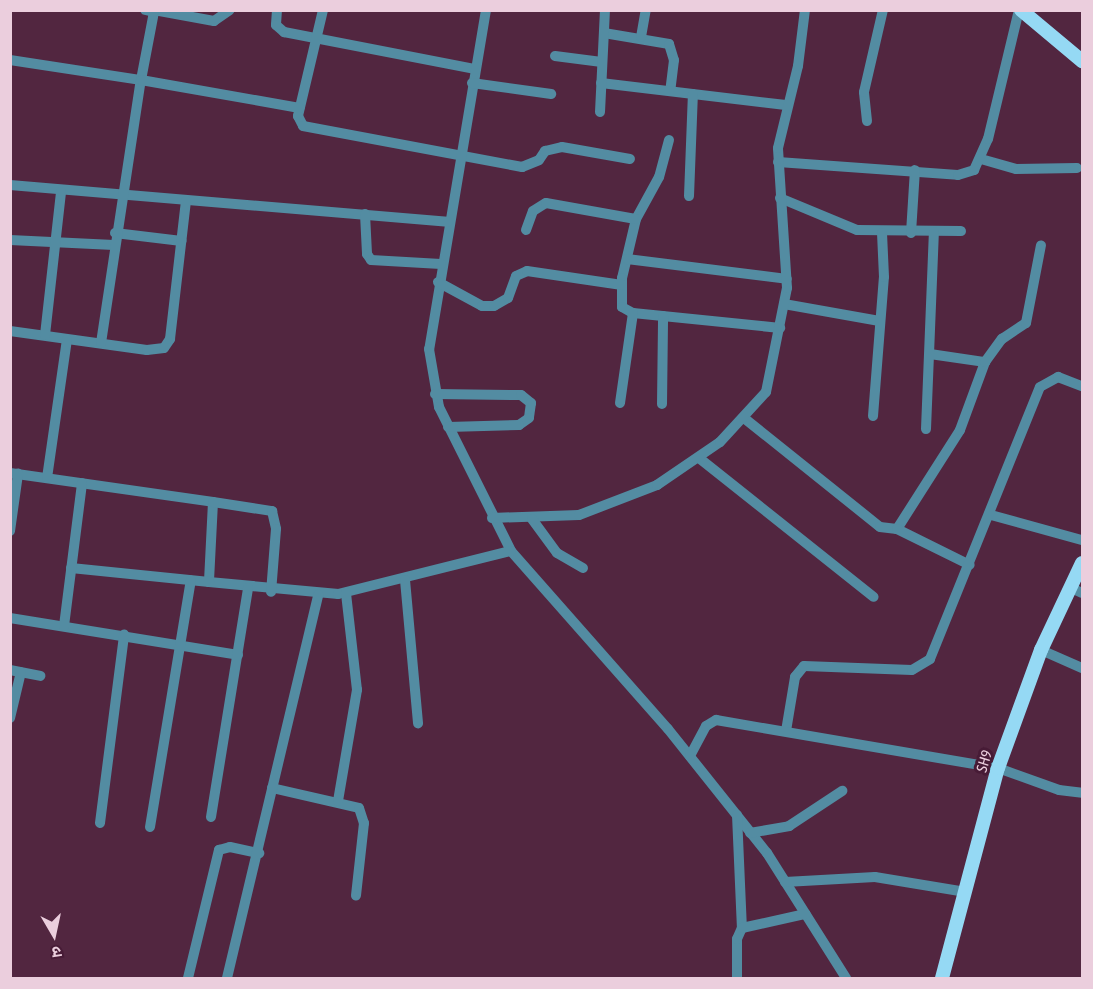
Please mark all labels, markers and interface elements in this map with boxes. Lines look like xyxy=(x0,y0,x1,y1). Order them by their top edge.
street label: SH9 xyxy=(972,748,996,774)
north arrow xyxy=(24,905,84,965)
text: उ xyxy=(51,943,63,962)

